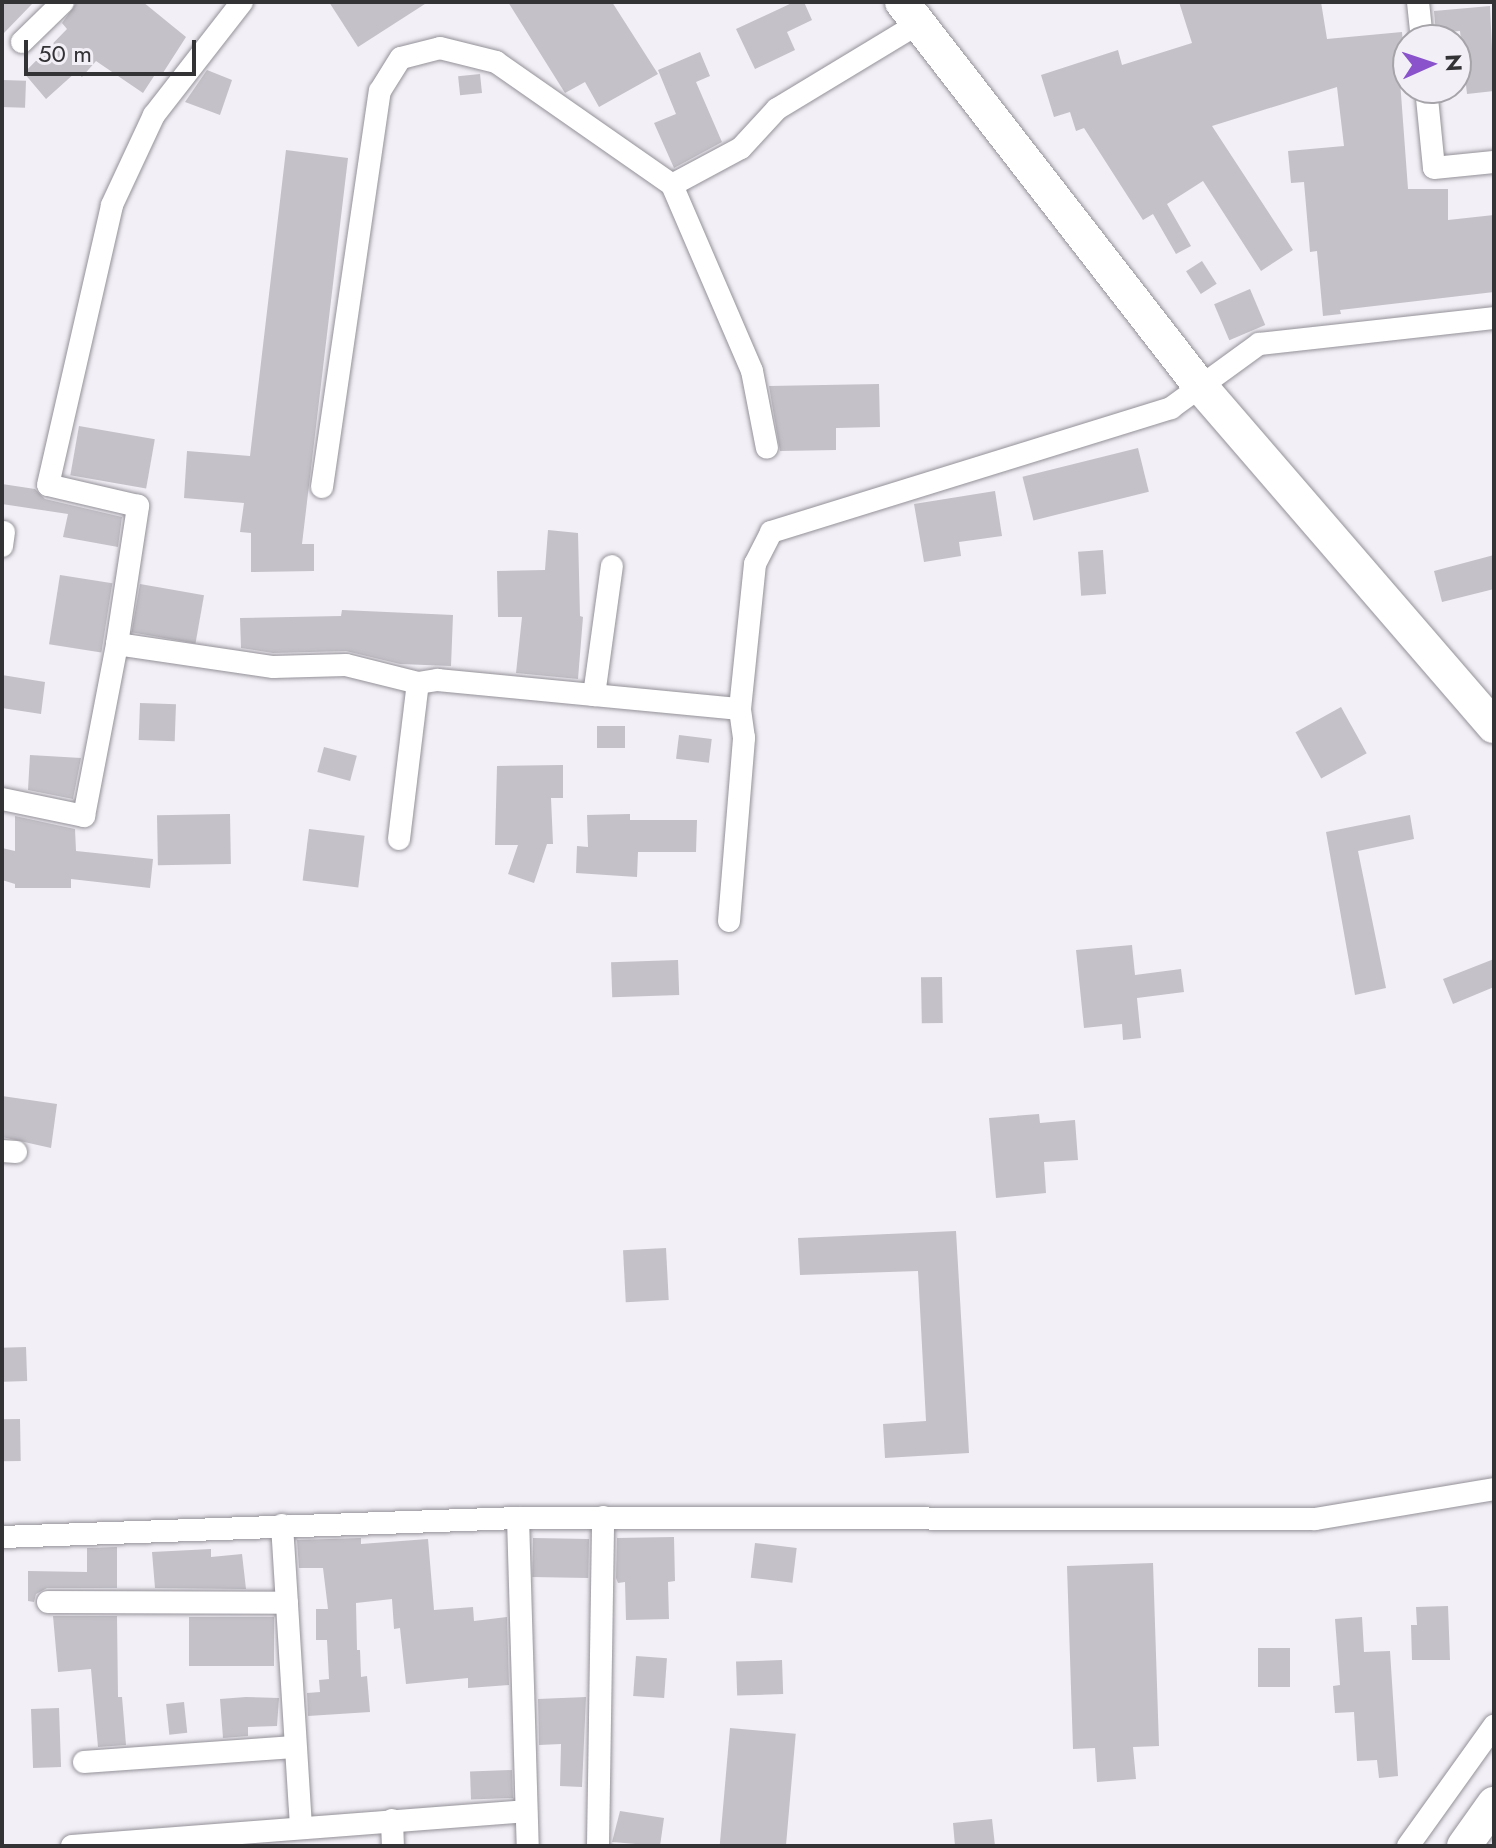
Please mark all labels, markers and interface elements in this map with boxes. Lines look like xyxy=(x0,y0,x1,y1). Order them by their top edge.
scale bar xyxy=(28,24,200,74)
north arrow xyxy=(1392,24,1472,104)
text: 50 m xyxy=(38,36,92,71)
text: N xyxy=(1438,53,1470,72)

